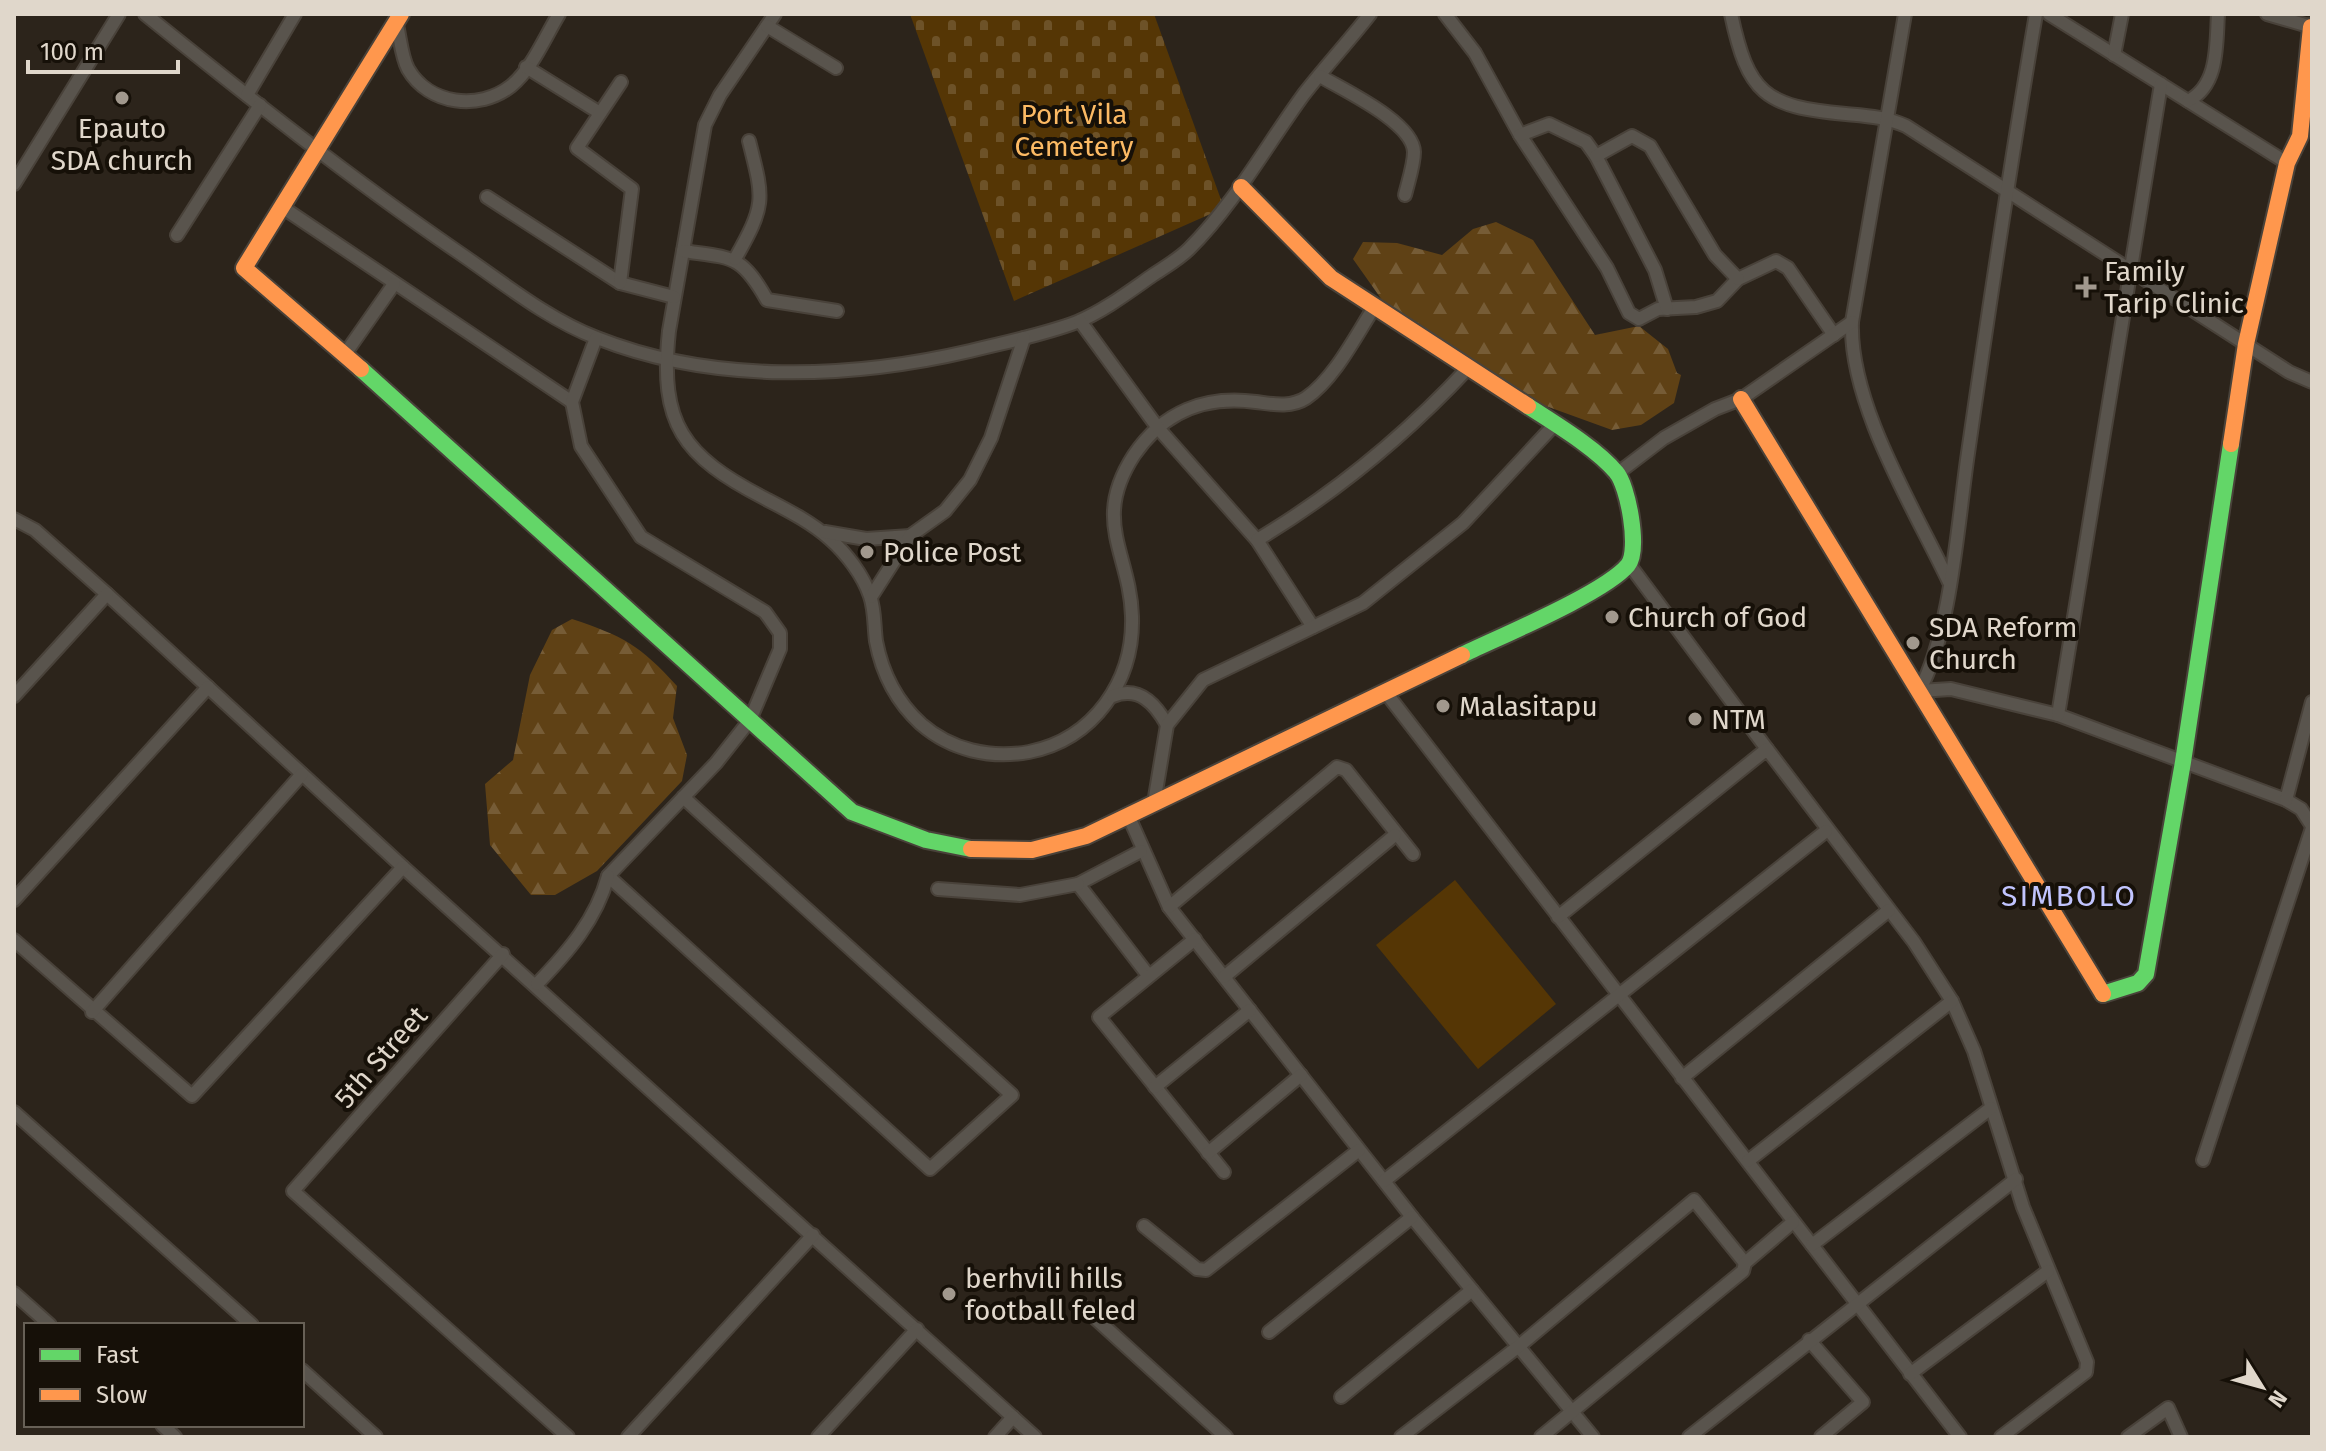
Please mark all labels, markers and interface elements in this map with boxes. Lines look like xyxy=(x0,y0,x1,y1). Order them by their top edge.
scale bar xyxy=(28,24,178,74)
text: 100 m xyxy=(40,38,104,66)
marker: Epauto SDA church xyxy=(113,89,131,107)
park label: Port Vila Cemetery xyxy=(1014,98,1134,163)
place label: Epauto SDA church xyxy=(51,112,193,177)
place label: Family Tarip Clinic xyxy=(2104,255,2244,320)
marker: Family Tarip Clinic xyxy=(2075,276,2097,298)
place label: Police Post xyxy=(883,536,1022,569)
marker: Police Post xyxy=(858,543,876,561)
place label: Church of God xyxy=(1628,601,1807,634)
marker: Church of God xyxy=(1603,608,1621,626)
place label: SDA Reform Church xyxy=(1929,611,2078,676)
marker: SDA Reform Church xyxy=(1904,634,1922,652)
place label: Malasitapu xyxy=(1459,690,1598,723)
marker: Malasitapu xyxy=(1434,697,1452,715)
place label: NTM xyxy=(1711,703,1766,736)
marker: NTM xyxy=(1686,710,1704,728)
district label: SIMBOLO xyxy=(2001,878,2137,914)
street label: 5th Street xyxy=(328,999,435,1115)
place label: berhvili hills football feled xyxy=(965,1262,1136,1327)
marker: berhvili hills football feled xyxy=(940,1285,958,1303)
legend xyxy=(24,1323,304,1427)
text: Fast xyxy=(96,1341,139,1369)
north arrow xyxy=(2222,1347,2302,1427)
text: Slow xyxy=(96,1381,147,1409)
text: N xyxy=(2262,1385,2293,1413)

